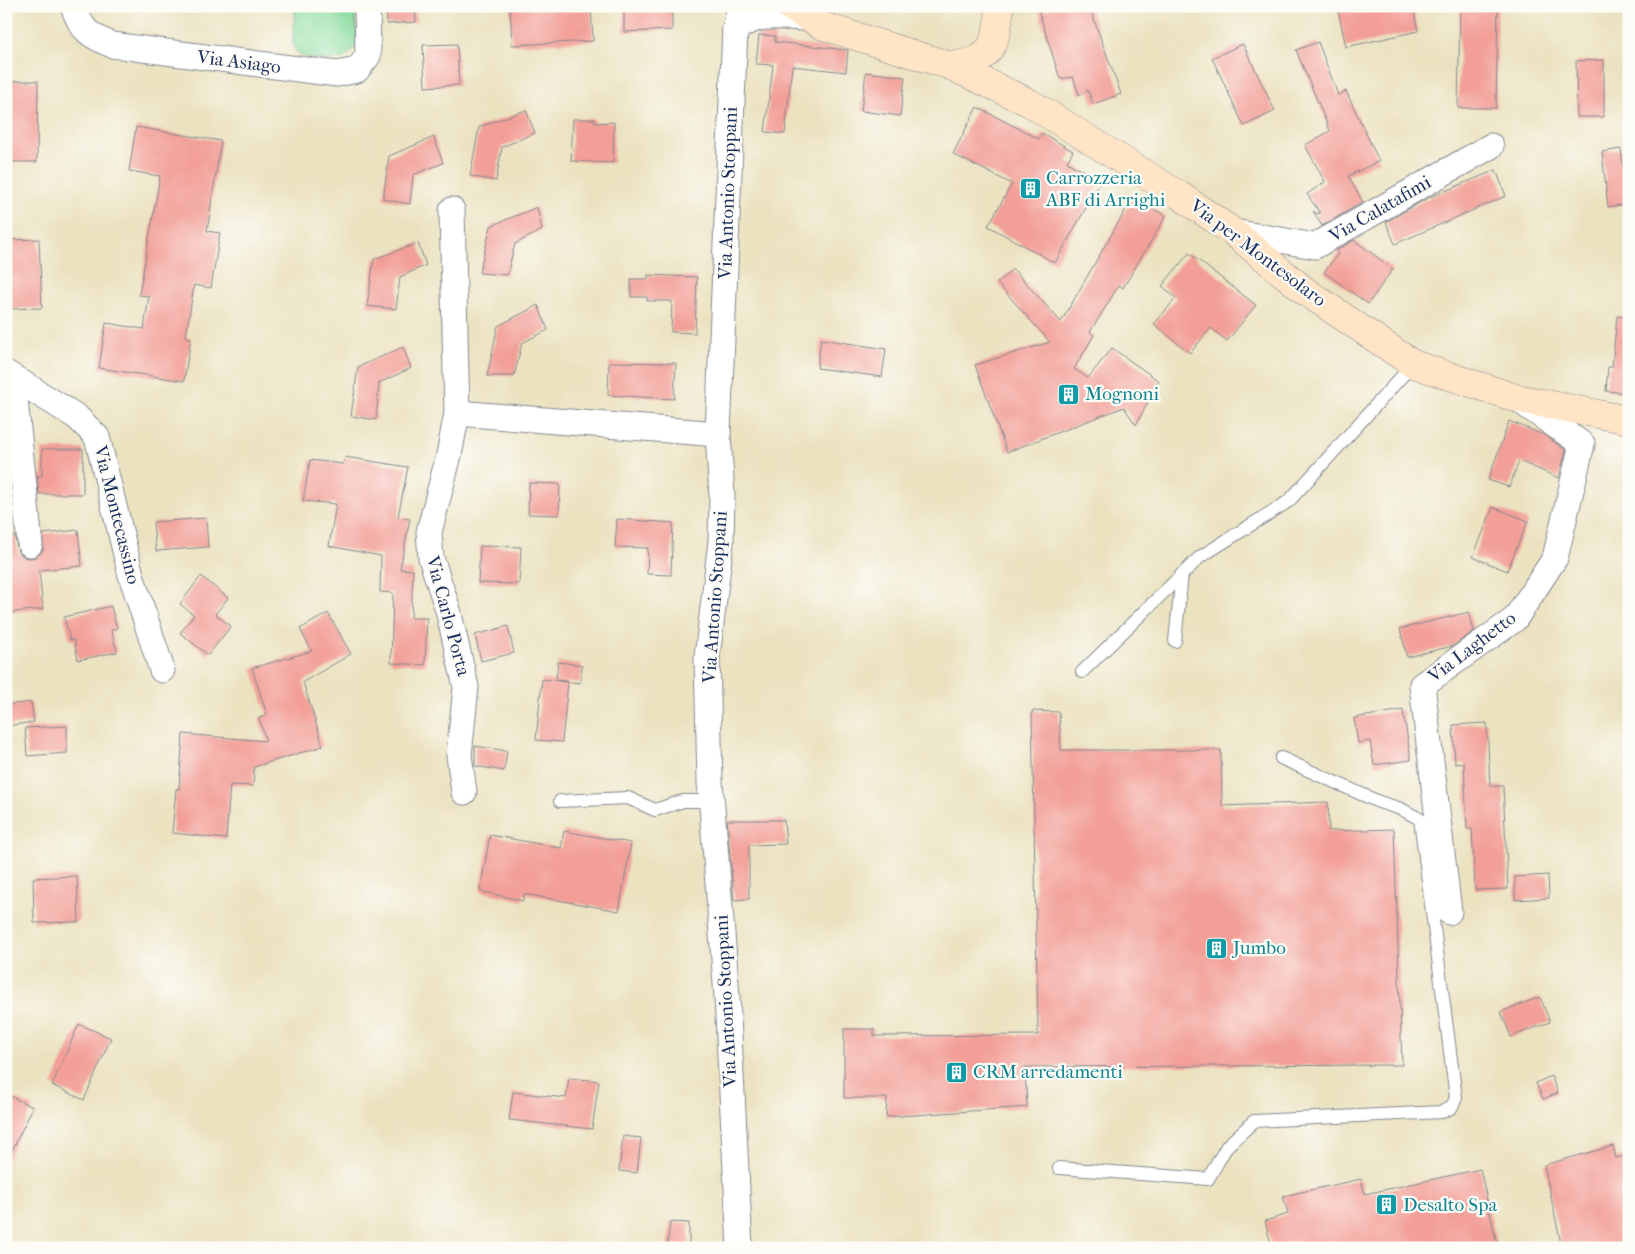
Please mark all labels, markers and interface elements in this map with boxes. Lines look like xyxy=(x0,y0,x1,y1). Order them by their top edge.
street label: Via Asiago xyxy=(195,46,283,78)
street label: Via Antonio Stoppani xyxy=(714,106,742,281)
place label: Carrozzeria ABF di Arrighi xyxy=(1045,167,1166,211)
street label: Via Calatafimi xyxy=(1324,171,1435,248)
building icon: Carrozzeria ABF di Arrighi xyxy=(1018,177,1042,201)
street label: Via per Montesolaro xyxy=(1185,194,1331,312)
building icon: Mognoni xyxy=(1057,382,1081,406)
place label: Mognoni xyxy=(1085,383,1160,405)
street label: Via Montecassino xyxy=(89,443,145,587)
street label: Via Antonio Stoppani xyxy=(698,510,732,685)
street label: Via Carlo Porta xyxy=(421,553,475,679)
street label: Via Laghetto xyxy=(1423,607,1521,688)
street label: Via Antonio Stoppani xyxy=(710,914,742,1089)
building icon: Jumbo xyxy=(1205,936,1229,960)
place label: Jumbo xyxy=(1231,937,1286,959)
building icon: CRM arredamenti xyxy=(945,1060,969,1084)
place label: CRM arredamenti xyxy=(973,1061,1123,1083)
building icon: Desalto Spa xyxy=(1375,1193,1399,1217)
place label: Desalto Spa xyxy=(1403,1194,1497,1216)

